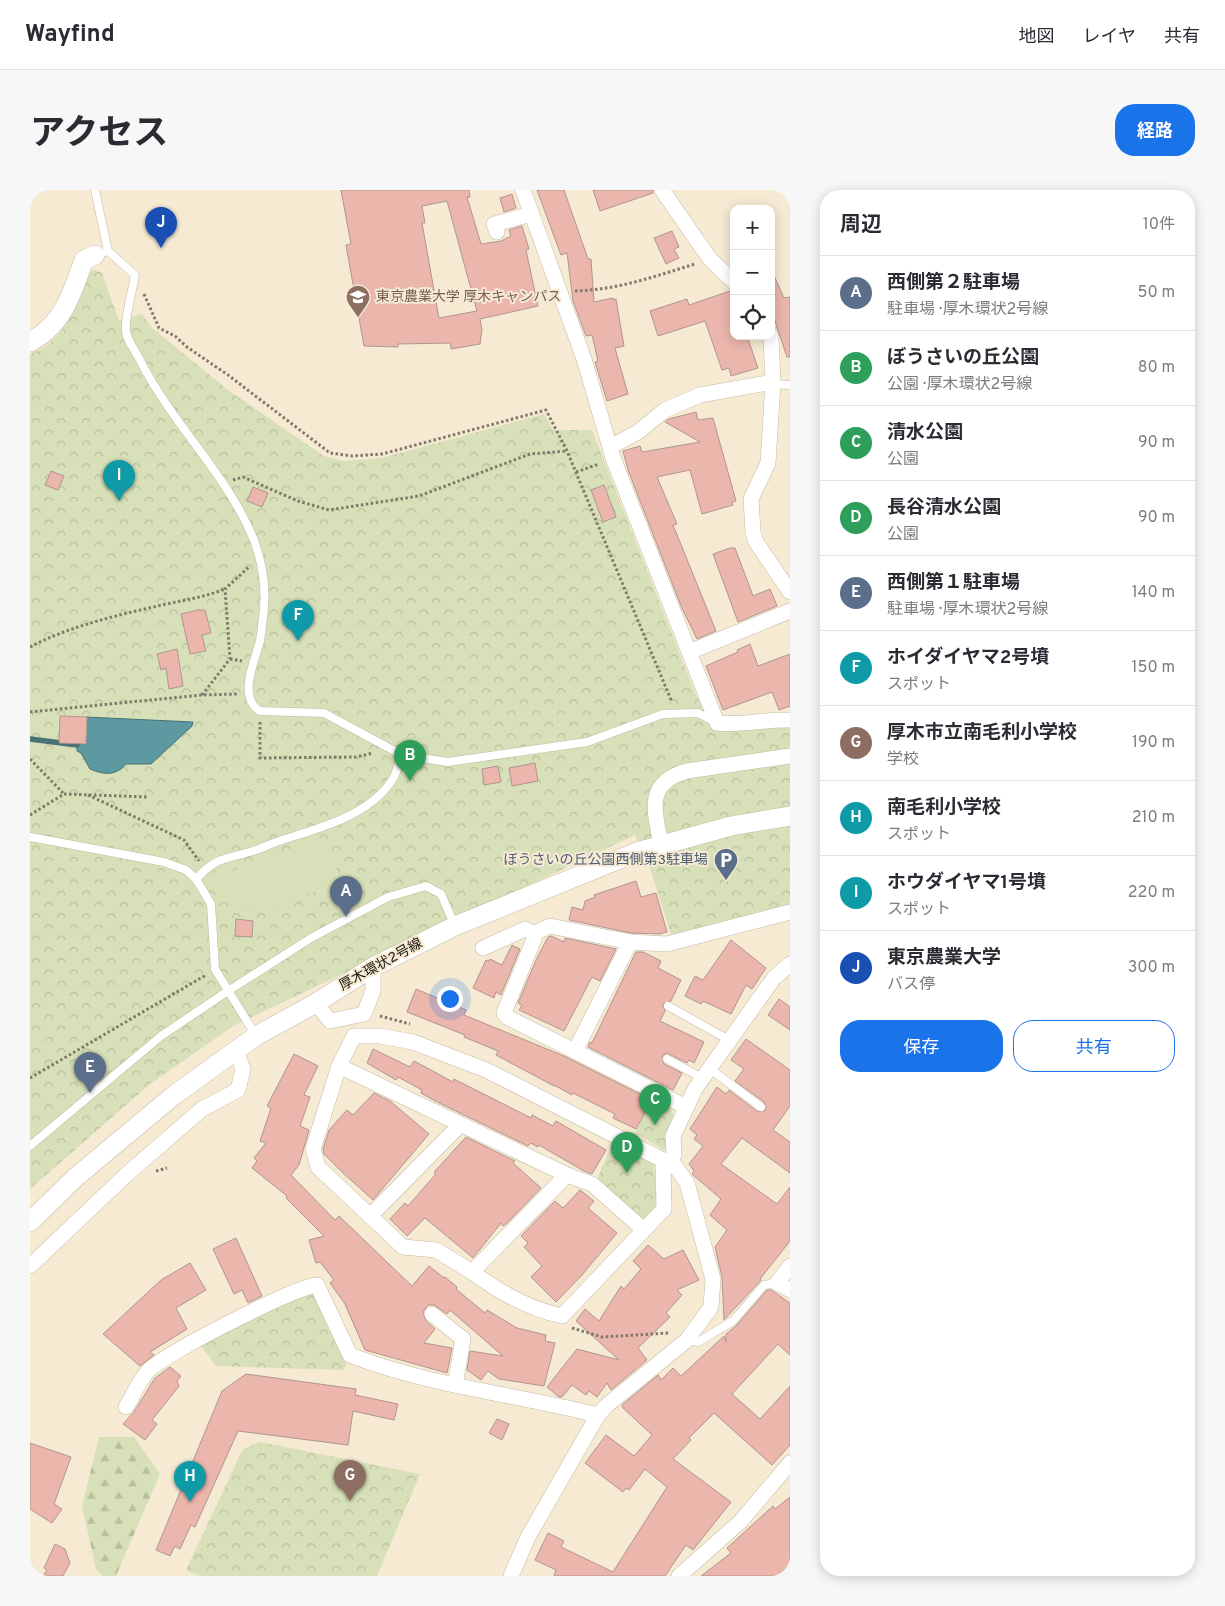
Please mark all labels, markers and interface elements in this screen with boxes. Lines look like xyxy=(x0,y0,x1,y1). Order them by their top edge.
text: Wayfind xyxy=(25,20,115,50)
text: 地図 xyxy=(1019,26,1055,49)
text: レイヤ xyxy=(1083,26,1136,49)
text: 共有 xyxy=(1164,26,1200,49)
button: 経路 xyxy=(1115,104,1195,156)
text: アクセス xyxy=(30,113,168,157)
map controls xyxy=(730,205,775,340)
button: + xyxy=(730,205,775,250)
pin: J xyxy=(145,207,177,248)
text: 周辺 xyxy=(840,212,882,239)
text: 10件 xyxy=(1143,215,1175,235)
button: − xyxy=(730,250,775,295)
text: 西側第２駐車場 xyxy=(887,271,1020,295)
text: A xyxy=(850,283,862,303)
text: 50 m xyxy=(1138,283,1175,303)
school or university icon: 東京農業大学 厚木キャンパス xyxy=(345,284,371,318)
place label: 東京農業大学 厚木キャンパス xyxy=(376,289,561,306)
button: locate xyxy=(730,295,775,340)
text: 駐車場 · 厚木環状2号線 xyxy=(887,300,1048,320)
text: ぼうさいの丘公園 xyxy=(887,346,1039,370)
text: B xyxy=(850,358,862,378)
text: 80 m xyxy=(1138,358,1175,378)
text: 公園 · 厚木環状2号線 xyxy=(887,375,1032,395)
text: 清水公園 xyxy=(887,421,963,445)
text: C xyxy=(851,433,861,453)
text: 90 m xyxy=(1138,433,1175,453)
text: 公園 xyxy=(887,450,919,470)
pin: I xyxy=(103,460,135,501)
text: 長谷清水公園 xyxy=(887,496,1001,520)
text: D xyxy=(850,508,862,528)
text: 90 m xyxy=(1138,508,1175,528)
text: 公園 xyxy=(887,525,919,545)
text: 西側第１駐車場 xyxy=(887,571,1020,595)
text: E xyxy=(851,583,861,603)
text: 140 m xyxy=(1132,583,1175,603)
pin: F xyxy=(282,600,314,641)
text: 駐車場 · 厚木環状2号線 xyxy=(887,600,1048,620)
text: ホイダイヤマ2号墳 xyxy=(887,646,1049,670)
text: F xyxy=(851,658,861,678)
text: 150 m xyxy=(1132,658,1175,678)
text: スポット xyxy=(887,675,951,695)
text: 厚木市立南毛利小学校 xyxy=(887,721,1077,745)
text: G xyxy=(851,733,861,753)
text: 190 m xyxy=(1132,733,1175,753)
pin: B xyxy=(394,740,426,781)
text: 学校 xyxy=(887,750,919,770)
text: 南毛利小学校 xyxy=(887,796,1001,820)
text: H xyxy=(850,808,862,828)
text: 210 m xyxy=(1132,808,1175,828)
text: スポット xyxy=(887,825,951,845)
parking icon: ぼうさいの丘公園西側第3駐車場 xyxy=(713,847,739,881)
place label: ぼうさいの丘公園西側第3駐車場 xyxy=(504,851,708,869)
text: ホウダイヤマ1号墳 xyxy=(887,871,1046,895)
pin: A xyxy=(330,876,362,917)
text: I xyxy=(854,883,858,903)
text: 220 m xyxy=(1128,883,1175,903)
text: スポット xyxy=(887,900,951,920)
street label: 厚木環状2号線 xyxy=(336,934,426,995)
text: 東京農業大学 xyxy=(887,946,1001,970)
text: J xyxy=(852,958,860,978)
text: 300 m xyxy=(1128,958,1175,978)
text: バス停 xyxy=(887,975,935,995)
your location xyxy=(437,986,463,1012)
button: 保存 xyxy=(840,1020,1003,1072)
button: 共有 xyxy=(1013,1020,1175,1072)
pin: E xyxy=(74,1052,106,1093)
pin: C xyxy=(639,1084,671,1125)
pin: D xyxy=(611,1132,643,1173)
pin: G xyxy=(334,1460,366,1501)
pin: H xyxy=(174,1461,206,1502)

